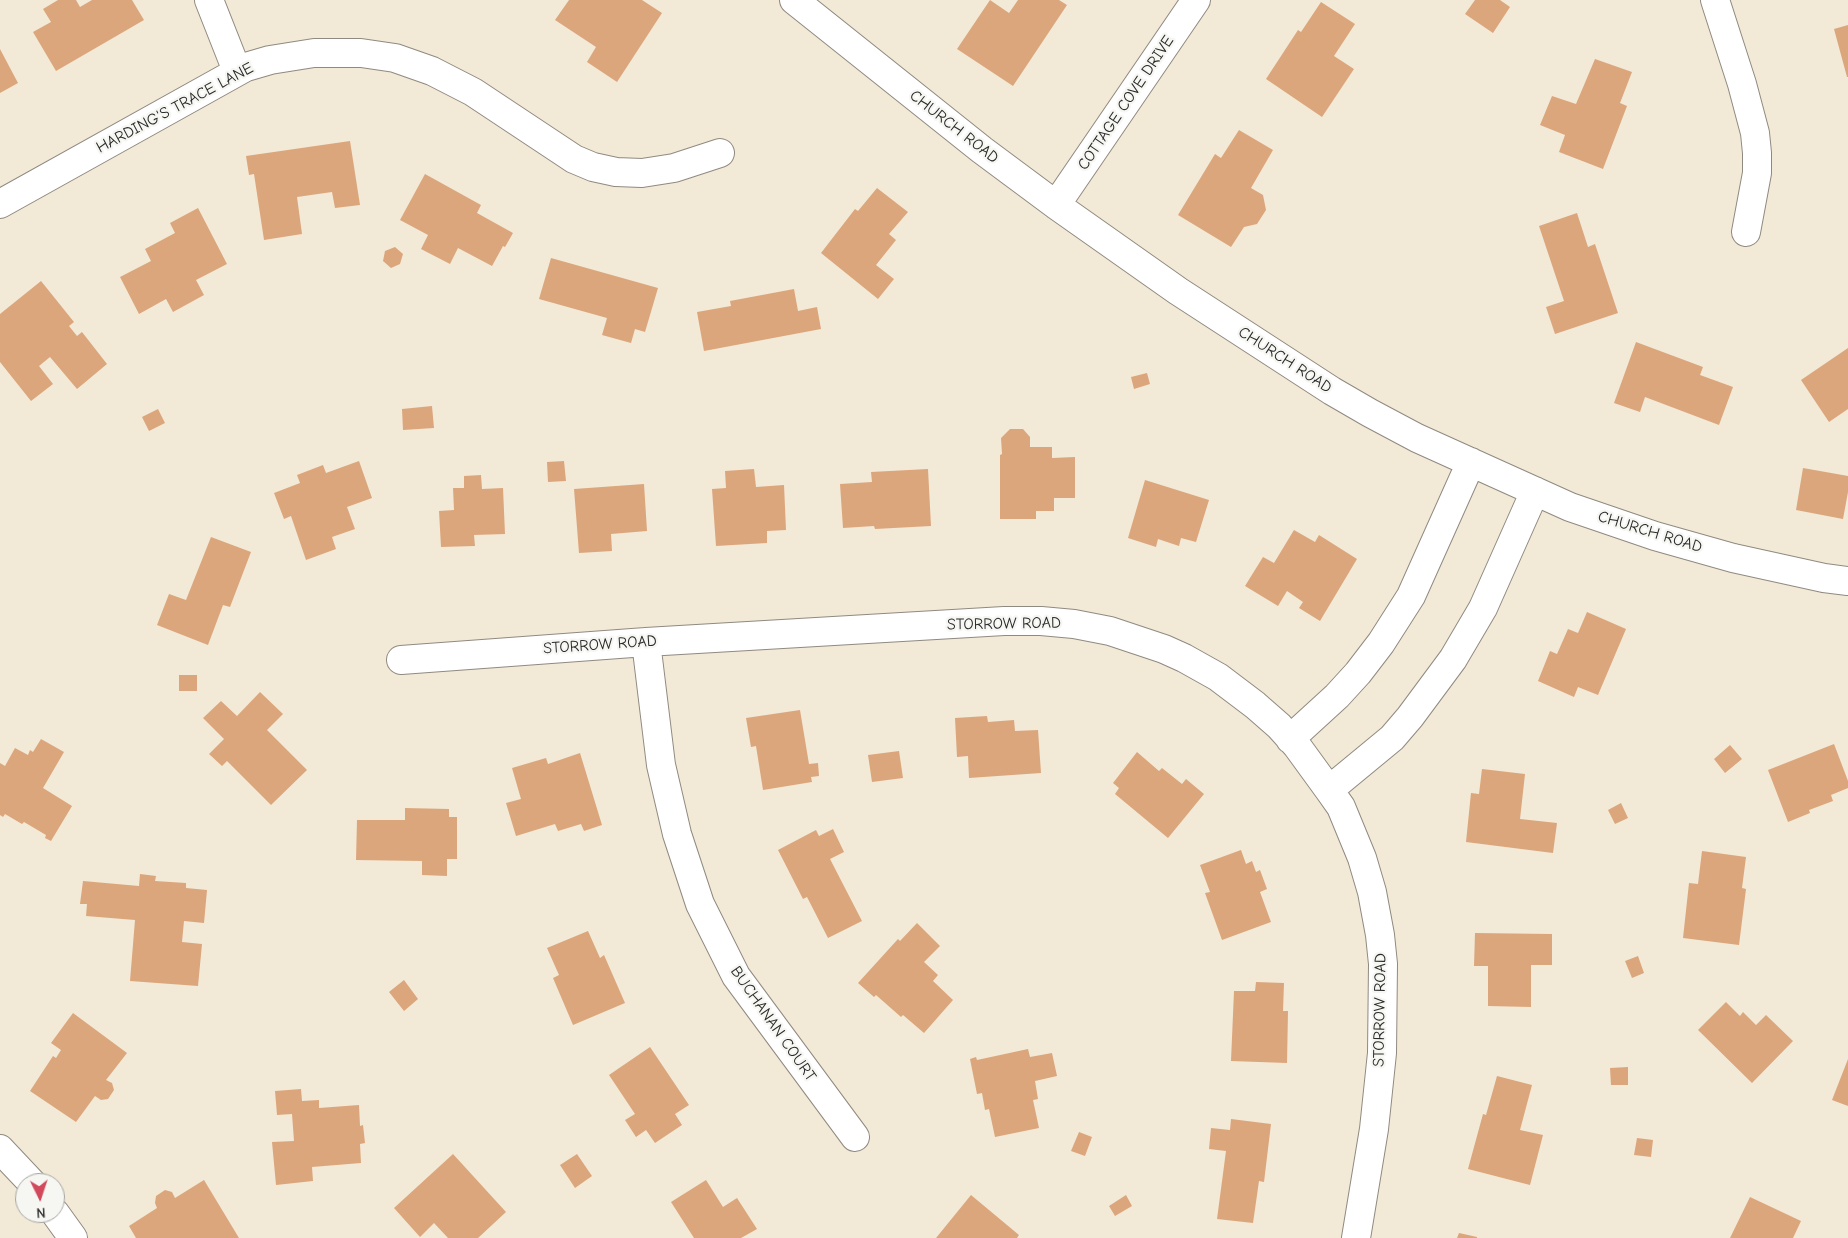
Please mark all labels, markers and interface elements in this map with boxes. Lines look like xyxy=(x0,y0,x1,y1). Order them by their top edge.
street label: COTTAGE COVE DRIVE xyxy=(1074,32,1178,174)
street label: HARDING'S TRACE LANE xyxy=(93,58,257,158)
street label: CHURCH ROAD xyxy=(906,86,1002,168)
street label: CHURCH ROAD xyxy=(1235,323,1335,397)
street label: CHURCH ROAD xyxy=(1596,507,1704,557)
street label: STORROW ROAD xyxy=(947,613,1061,635)
street label: STORROW ROAD xyxy=(542,631,658,659)
street label: STORROW ROAD xyxy=(1369,953,1391,1067)
street label: BUCHANAN COURT xyxy=(726,963,820,1085)
north arrow xyxy=(15,1173,65,1223)
text: N xyxy=(36,1204,46,1221)

